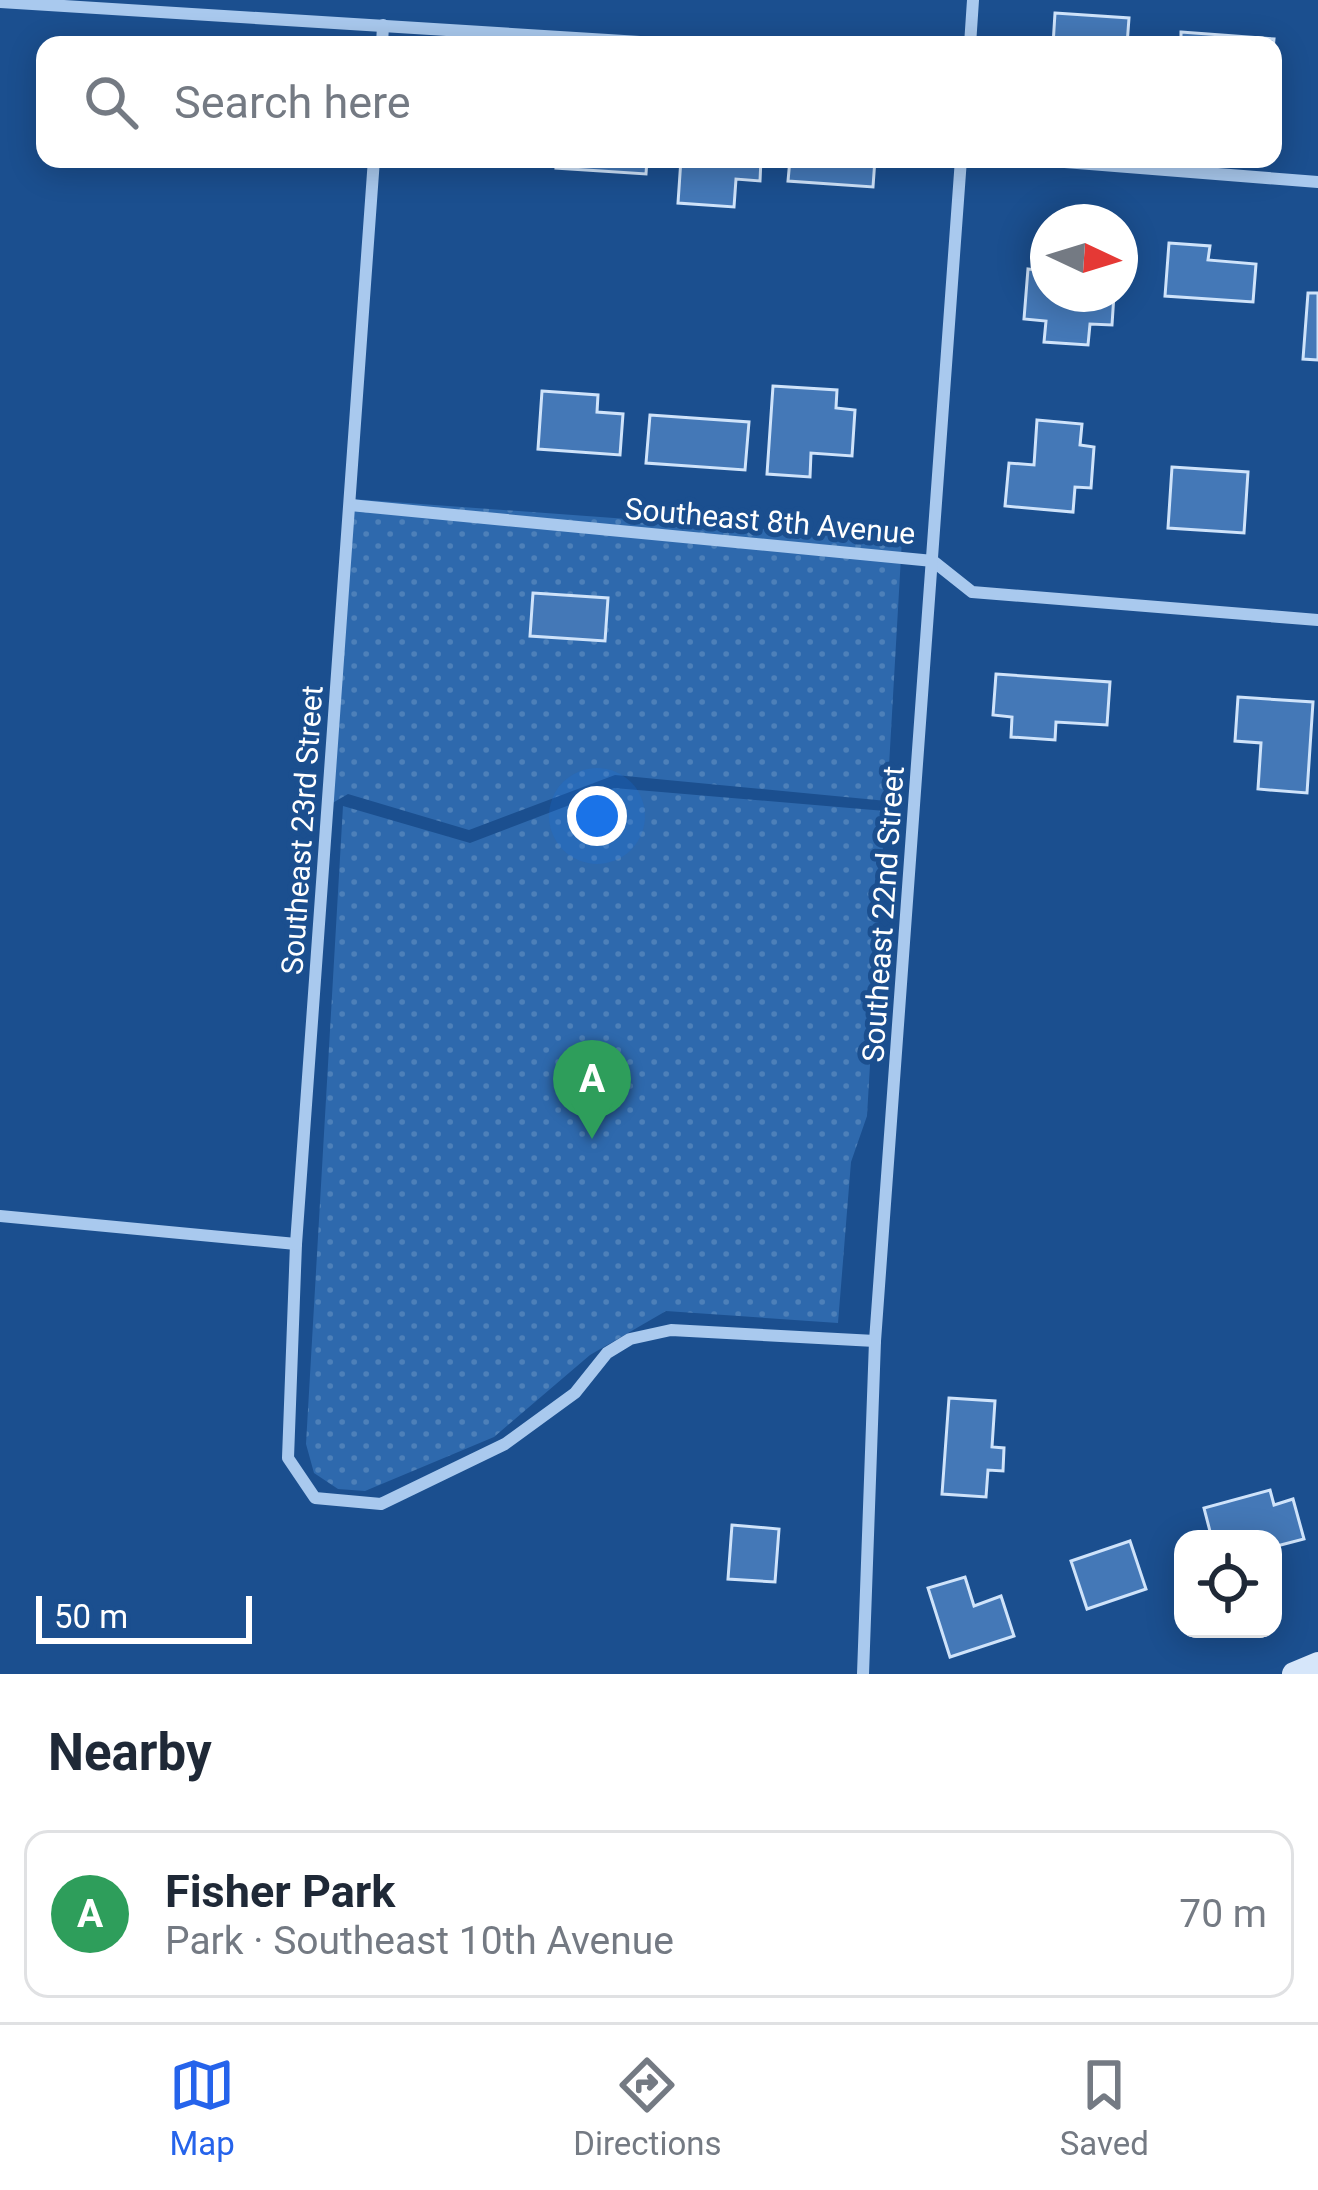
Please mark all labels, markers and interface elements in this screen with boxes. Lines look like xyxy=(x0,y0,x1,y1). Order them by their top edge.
search box xyxy=(36,36,1282,168)
icon: search xyxy=(78,69,144,135)
text: Search here xyxy=(174,76,411,129)
north arrow xyxy=(1030,204,1138,312)
street label: Southeast 8th Avenue xyxy=(623,491,917,551)
street label: Southeast 23rd Street xyxy=(274,684,330,976)
street label: Southeast 22nd Street xyxy=(855,765,911,1063)
your location xyxy=(567,786,627,846)
pin: A xyxy=(553,1040,631,1139)
map controls xyxy=(1174,1530,1282,1638)
button: locate xyxy=(1174,1530,1282,1638)
scale bar xyxy=(36,1590,252,1643)
text: 50 m xyxy=(54,1597,128,1636)
text: Nearby xyxy=(48,1723,212,1782)
text: Fisher Park xyxy=(165,1865,395,1918)
text: A xyxy=(77,1891,103,1937)
text: 70 m xyxy=(1179,1891,1267,1937)
text: Park · Southeast 10th Avenue xyxy=(165,1918,674,1964)
tab: Map xyxy=(169,2052,235,2163)
tab: Directions xyxy=(573,2052,722,2163)
tab: Saved xyxy=(1060,2052,1149,2163)

